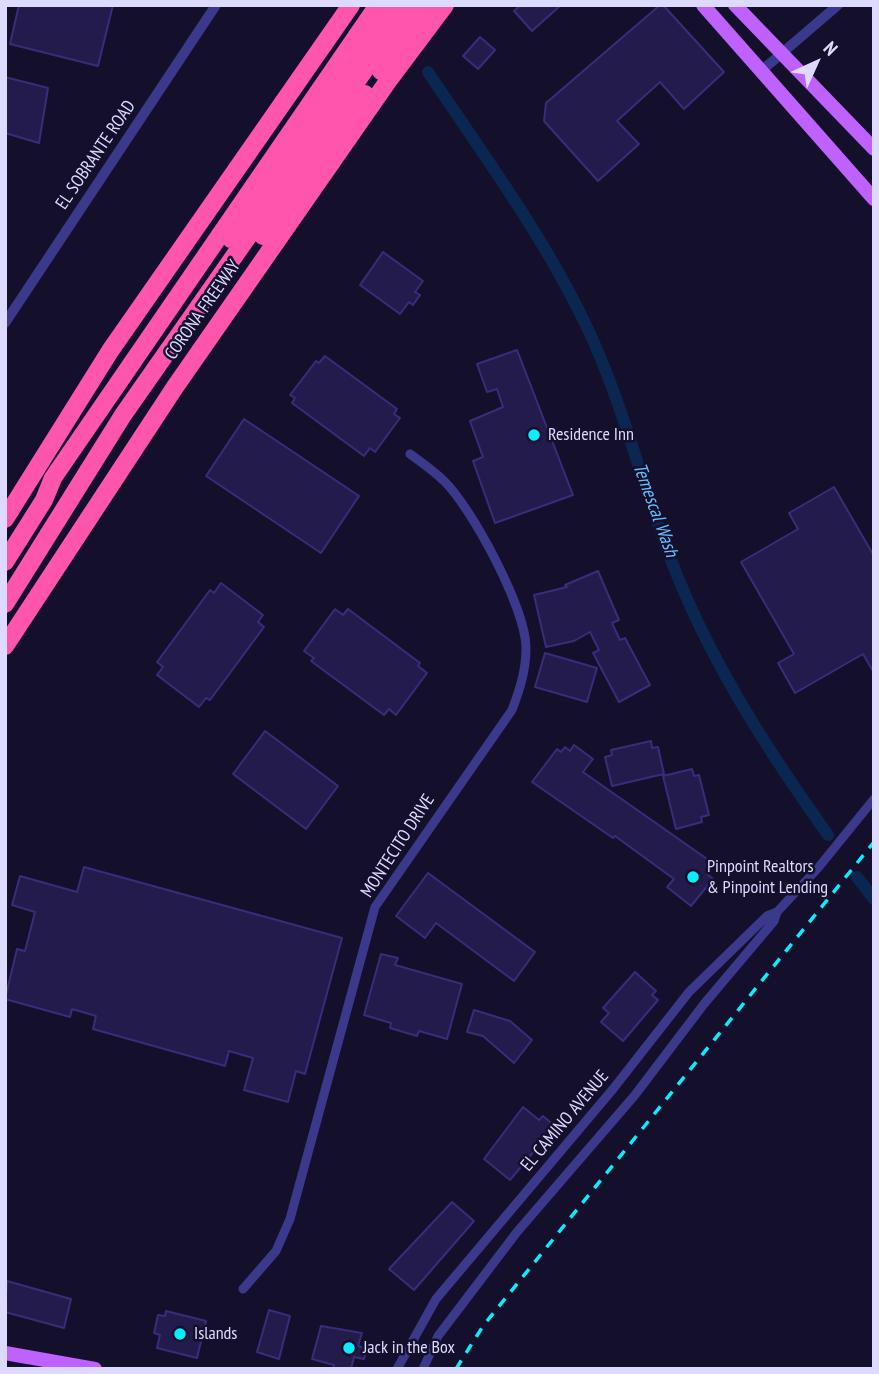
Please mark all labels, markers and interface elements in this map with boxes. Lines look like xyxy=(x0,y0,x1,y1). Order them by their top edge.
north arrow xyxy=(781,28,851,98)
text: N xyxy=(819,36,843,60)
street label: EL SOBRANTE ROAD xyxy=(52,96,140,214)
street label: CORONA FREEWAY xyxy=(161,256,245,364)
place label: Residence Inn xyxy=(548,424,634,446)
marker: Residence Inn xyxy=(526,427,542,443)
water label: Temescal Wash xyxy=(627,460,683,560)
street label: MONTECITO DRIVE xyxy=(357,790,439,902)
place label: Pinpoint Realtors & Pinpoint Lending xyxy=(707,856,828,898)
marker: Pinpoint Realtors & Pinpoint Lending xyxy=(685,869,701,885)
street label: EL CAMINO AVENUE xyxy=(517,1066,613,1176)
place label: Islands xyxy=(194,1323,237,1345)
marker: Islands xyxy=(172,1326,188,1342)
place label: Jack in the Box xyxy=(363,1337,455,1359)
marker: Jack in the Box xyxy=(341,1340,357,1356)

